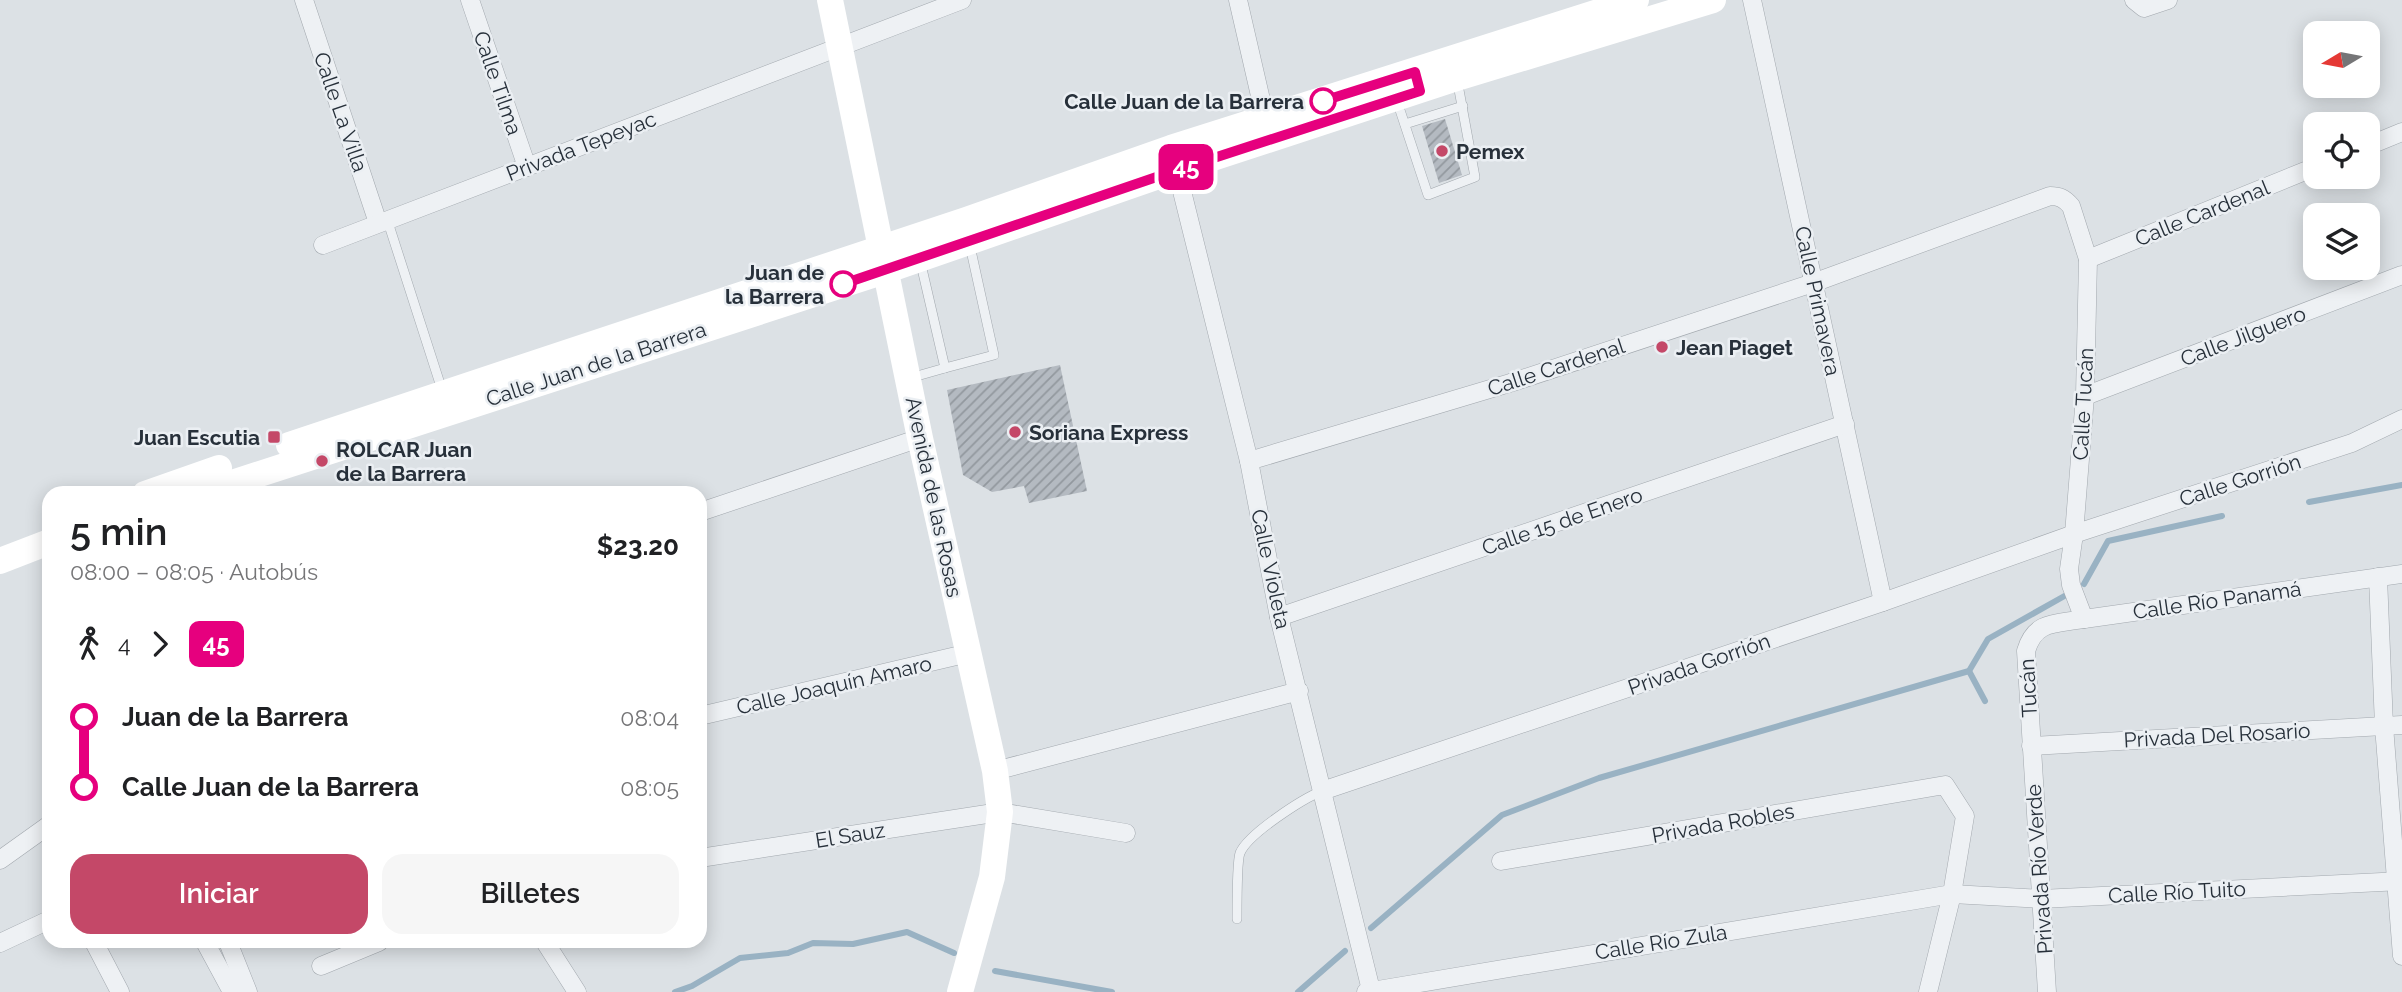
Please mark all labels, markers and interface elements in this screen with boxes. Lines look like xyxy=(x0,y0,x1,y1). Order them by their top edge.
north arrow xyxy=(2303,21,2380,98)
map controls xyxy=(2303,21,2380,280)
street label: Calle Tilma xyxy=(469,28,527,138)
street label: Calle La Villa xyxy=(309,49,373,175)
marker: Calle Juan de la Barrera xyxy=(1310,88,1336,114)
place label: Calle Juan de la Barrera xyxy=(1064,89,1304,114)
street label: Privada Tepeyac xyxy=(503,106,659,186)
button: locate xyxy=(2303,112,2380,189)
place label: Pemex xyxy=(1456,139,1525,164)
marker: Pemex xyxy=(1434,143,1450,159)
line badge: 45 xyxy=(1154,144,1218,190)
text: 45 xyxy=(1173,152,1200,181)
street label: Calle Cardenal xyxy=(2131,175,2273,251)
button: layers xyxy=(2303,203,2380,280)
street label: Calle Primavera xyxy=(1790,224,1846,378)
place label: Juan de la Barrera xyxy=(725,260,824,309)
marker: Juan de la Barrera xyxy=(830,271,856,297)
street label: Calle Jilguero xyxy=(2177,301,2309,371)
street label: Calle Juan de la Barrera xyxy=(483,317,709,411)
street label: Calle Cardenal xyxy=(1484,333,1628,401)
place label: Jean Piaget xyxy=(1676,335,1793,360)
marker: Jean Piaget xyxy=(1654,339,1670,355)
street label: Calle Tucán xyxy=(2068,347,2098,461)
street label: Avenida de las Rosas xyxy=(901,394,967,600)
place label: Soriana Express xyxy=(1029,420,1188,445)
marker: Soriana Express xyxy=(1007,424,1023,440)
place label: Juan Escutia xyxy=(134,425,260,450)
marker: Juan Escutia xyxy=(266,429,282,445)
place label: ROLCAR Juan de la Barrera xyxy=(336,437,472,486)
street label: Calle Gorrión xyxy=(2176,449,2304,511)
marker: ROLCAR Juan de la Barrera xyxy=(314,453,330,469)
street label: Calle 15 de Enero xyxy=(1478,482,1646,560)
street label: Calle Violeta xyxy=(1246,507,1296,631)
text: 5 min xyxy=(70,509,167,554)
text: $23.20 xyxy=(597,531,679,561)
text: 08:00 – 08:05 · Autobús xyxy=(70,558,318,585)
street label: Calle Río Panamá xyxy=(2131,576,2303,624)
icon: walk xyxy=(70,625,108,663)
icon: forward xyxy=(141,625,179,663)
street label: Privada Gorrión xyxy=(1625,628,1773,700)
text: 45 xyxy=(203,629,230,658)
text: 4 xyxy=(118,630,131,657)
street label: Calle Joaquín Amaro xyxy=(734,650,934,720)
street label: Tucán xyxy=(2014,658,2042,718)
text: Juan de la Barrera xyxy=(122,702,349,732)
text: 08:04 xyxy=(620,704,679,731)
street label: Privada Del Rosario xyxy=(2123,718,2311,752)
text: Calle Juan de la Barrera xyxy=(122,772,419,802)
text: 08:05 xyxy=(620,774,679,801)
street label: Privada Río Verde xyxy=(2021,783,2057,955)
street label: Privada Robles xyxy=(1650,798,1796,848)
street label: El Sauz xyxy=(813,817,887,853)
button: Iniciar xyxy=(70,854,368,934)
button: Billetes xyxy=(382,854,679,934)
street label: Calle Río Tuito xyxy=(2108,876,2246,908)
street label: Calle Río Zula xyxy=(1593,919,1729,965)

